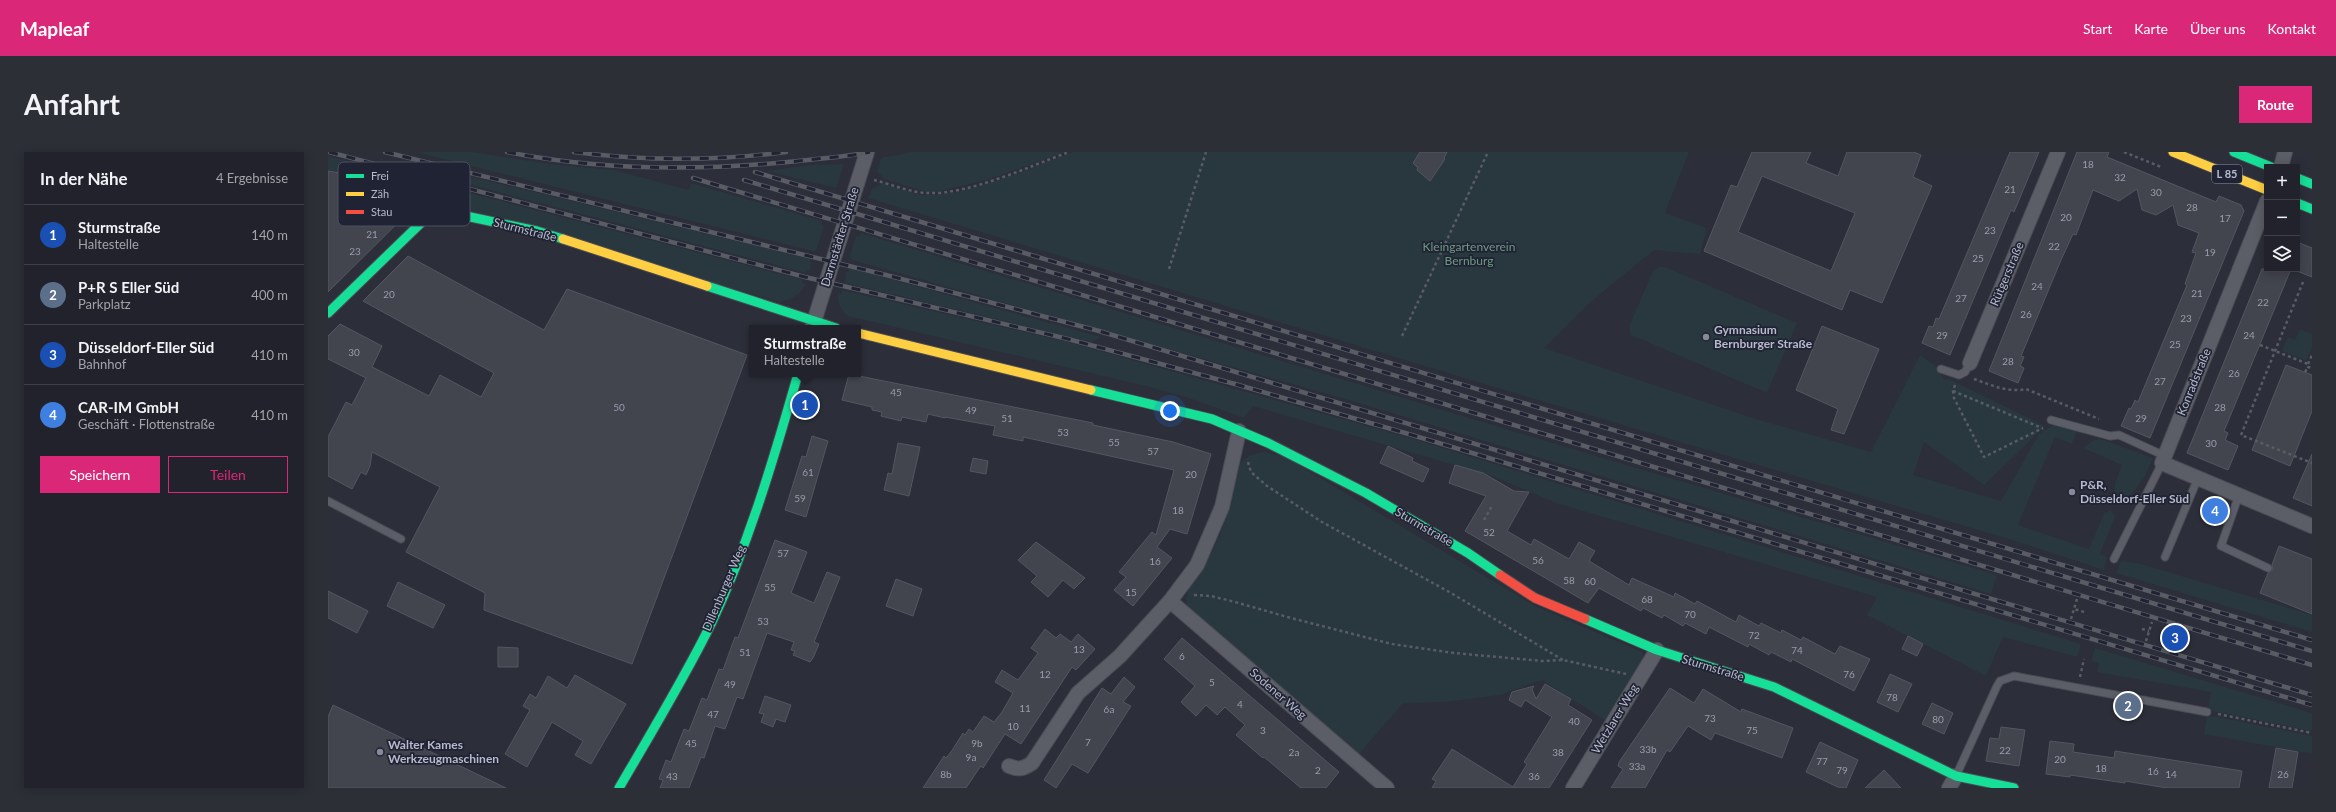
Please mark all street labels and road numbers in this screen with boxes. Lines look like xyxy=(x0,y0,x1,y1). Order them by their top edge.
road number: L 85 xyxy=(2212,165,2242,183)
street label: Darmstädter Straße xyxy=(817,185,862,288)
street label: Sturmstraße xyxy=(492,214,558,245)
street label: Rütgerstraße xyxy=(1986,240,2027,308)
street label: Konradstraße xyxy=(2173,346,2214,418)
street label: Sturmstraße xyxy=(1393,504,1456,549)
street label: Dillenburger Weg xyxy=(699,543,748,633)
street label: Sturmstraße xyxy=(1680,651,1746,684)
street label: Sodener Weg xyxy=(1247,665,1310,722)
street label: Wetzlarer Weg xyxy=(1588,681,1641,756)

